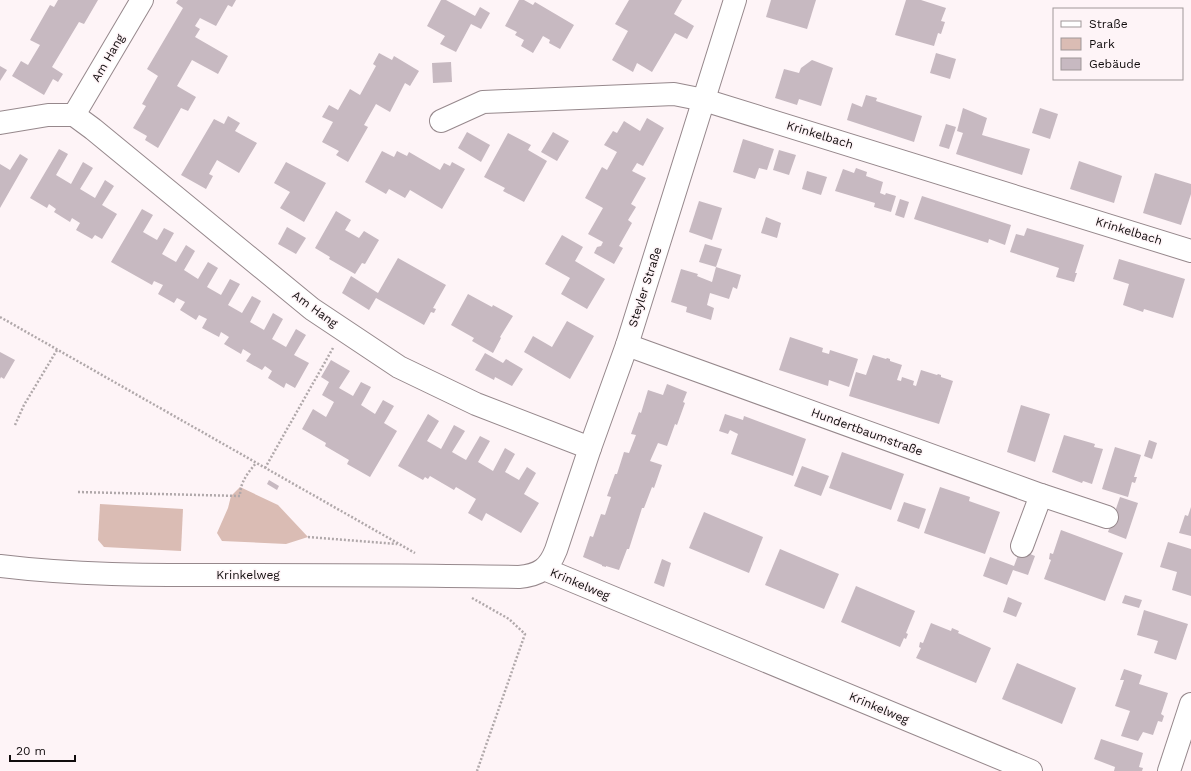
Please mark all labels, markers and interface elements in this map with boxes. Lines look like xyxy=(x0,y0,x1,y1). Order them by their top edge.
legend xyxy=(1053,8,1183,80)
text: Straße xyxy=(1089,17,1128,31)
street label: Am Hang xyxy=(89,31,128,84)
text: Park xyxy=(1089,37,1115,51)
text: Gebäude xyxy=(1089,57,1141,71)
street label: Krinkelbach xyxy=(785,118,855,152)
street label: Krinkelbach xyxy=(1094,214,1164,248)
street label: Steyler Straße xyxy=(625,245,665,329)
street label: Am Hang xyxy=(290,288,341,331)
street label: Hundertbaumstraße xyxy=(809,405,925,459)
street label: Krinkelweg xyxy=(548,565,613,603)
street label: Krinkelweg xyxy=(216,568,280,582)
street label: Krinkelweg xyxy=(847,689,912,727)
scale bar xyxy=(10,737,75,763)
text: 20 m xyxy=(16,744,46,758)

